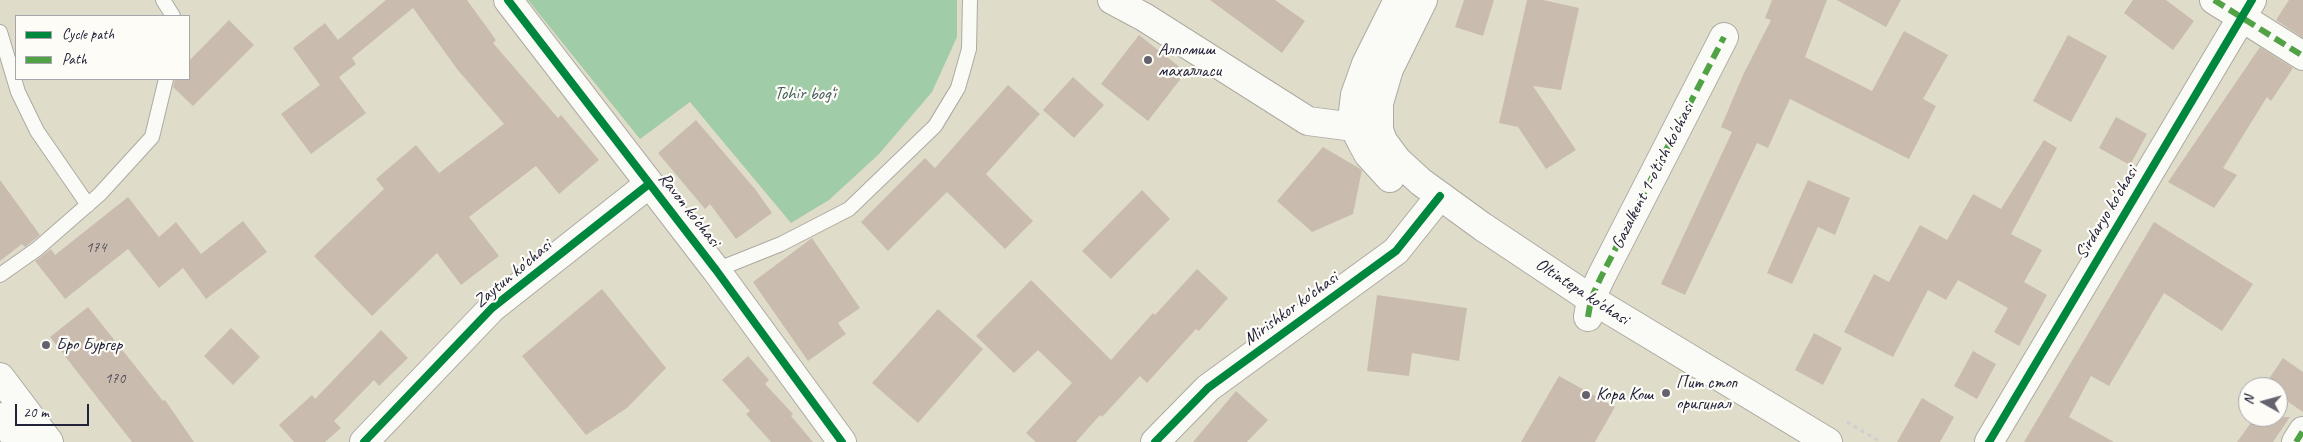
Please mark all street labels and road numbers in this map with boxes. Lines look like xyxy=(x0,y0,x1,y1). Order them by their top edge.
street label: Gazalkent 1-o'tish ko'chasi xyxy=(1607,99,1699,253)
street label: Sirdaryo ko'chasi xyxy=(2071,163,2143,263)
street label: Ravon ko'chasi xyxy=(653,168,725,252)
street label: Zaytun ko'chasi xyxy=(470,235,556,313)
street label: Oltintepa ko'chasi xyxy=(1531,254,1633,330)
street label: Mirishkor ko'chasi xyxy=(1240,267,1342,351)

